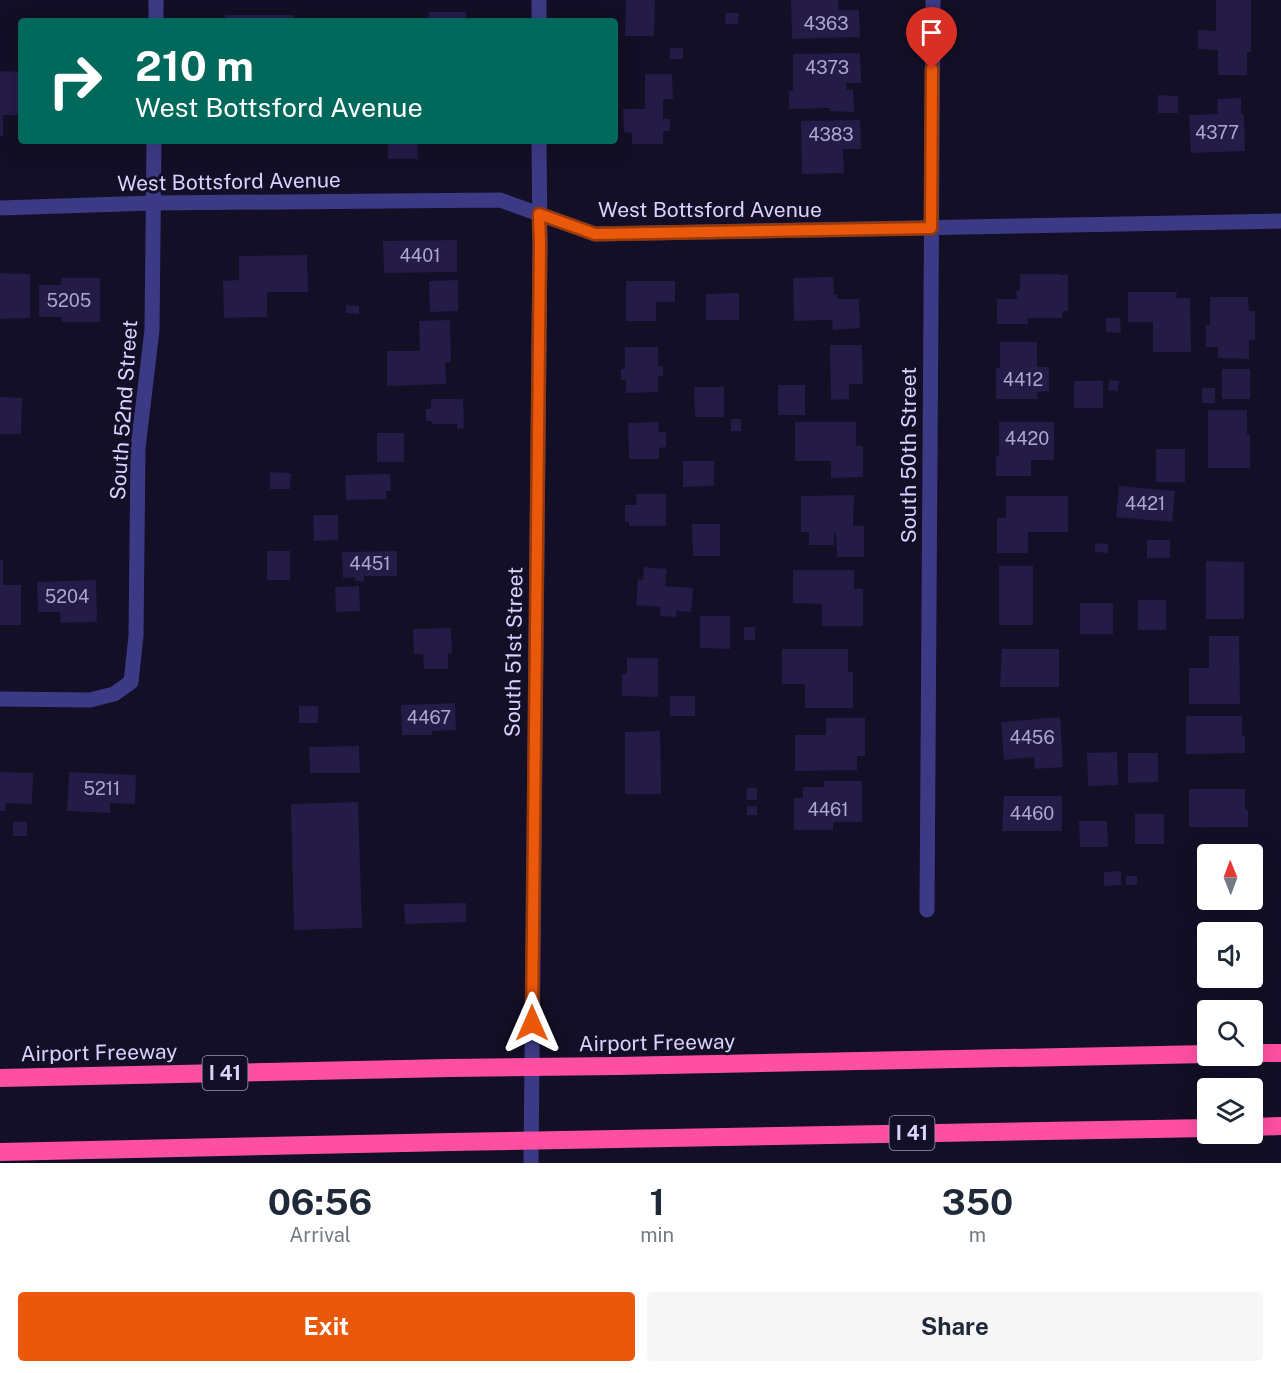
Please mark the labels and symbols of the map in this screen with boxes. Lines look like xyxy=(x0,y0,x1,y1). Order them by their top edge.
pin xyxy=(906,7,957,69)
house number: 4363 xyxy=(804,13,848,34)
house number: 4373 xyxy=(805,57,849,78)
house number: 4377 xyxy=(1195,122,1239,143)
house number: 4383 xyxy=(808,124,854,145)
street label: West Bottsford Avenue xyxy=(117,167,341,196)
street label: West Bottsford Avenue xyxy=(598,197,822,222)
house number: 4401 xyxy=(400,245,440,266)
house number: 5205 xyxy=(47,290,91,311)
street label: South 52nd Street xyxy=(105,319,142,501)
street label: South 50th Street xyxy=(896,367,921,543)
house number: 4412 xyxy=(1003,369,1043,390)
house number: 4420 xyxy=(1005,428,1049,449)
house number: 4421 xyxy=(1125,493,1165,514)
house number: 4451 xyxy=(349,553,391,574)
street label: South 51st Street xyxy=(500,567,527,737)
house number: 5204 xyxy=(45,586,89,607)
house number: 4467 xyxy=(407,707,451,728)
house number: 4456 xyxy=(1009,727,1055,748)
house number: 5211 xyxy=(84,778,120,799)
house number: 4461 xyxy=(807,799,849,820)
house number: 4460 xyxy=(1010,803,1054,824)
north arrow xyxy=(1197,844,1263,910)
position arrow xyxy=(500,991,564,1055)
street label: Airport Freeway xyxy=(578,1029,736,1056)
street label: Airport Freeway xyxy=(20,1039,178,1066)
road number: I 41 xyxy=(202,1056,248,1090)
road number: I 41 xyxy=(890,1116,934,1150)

